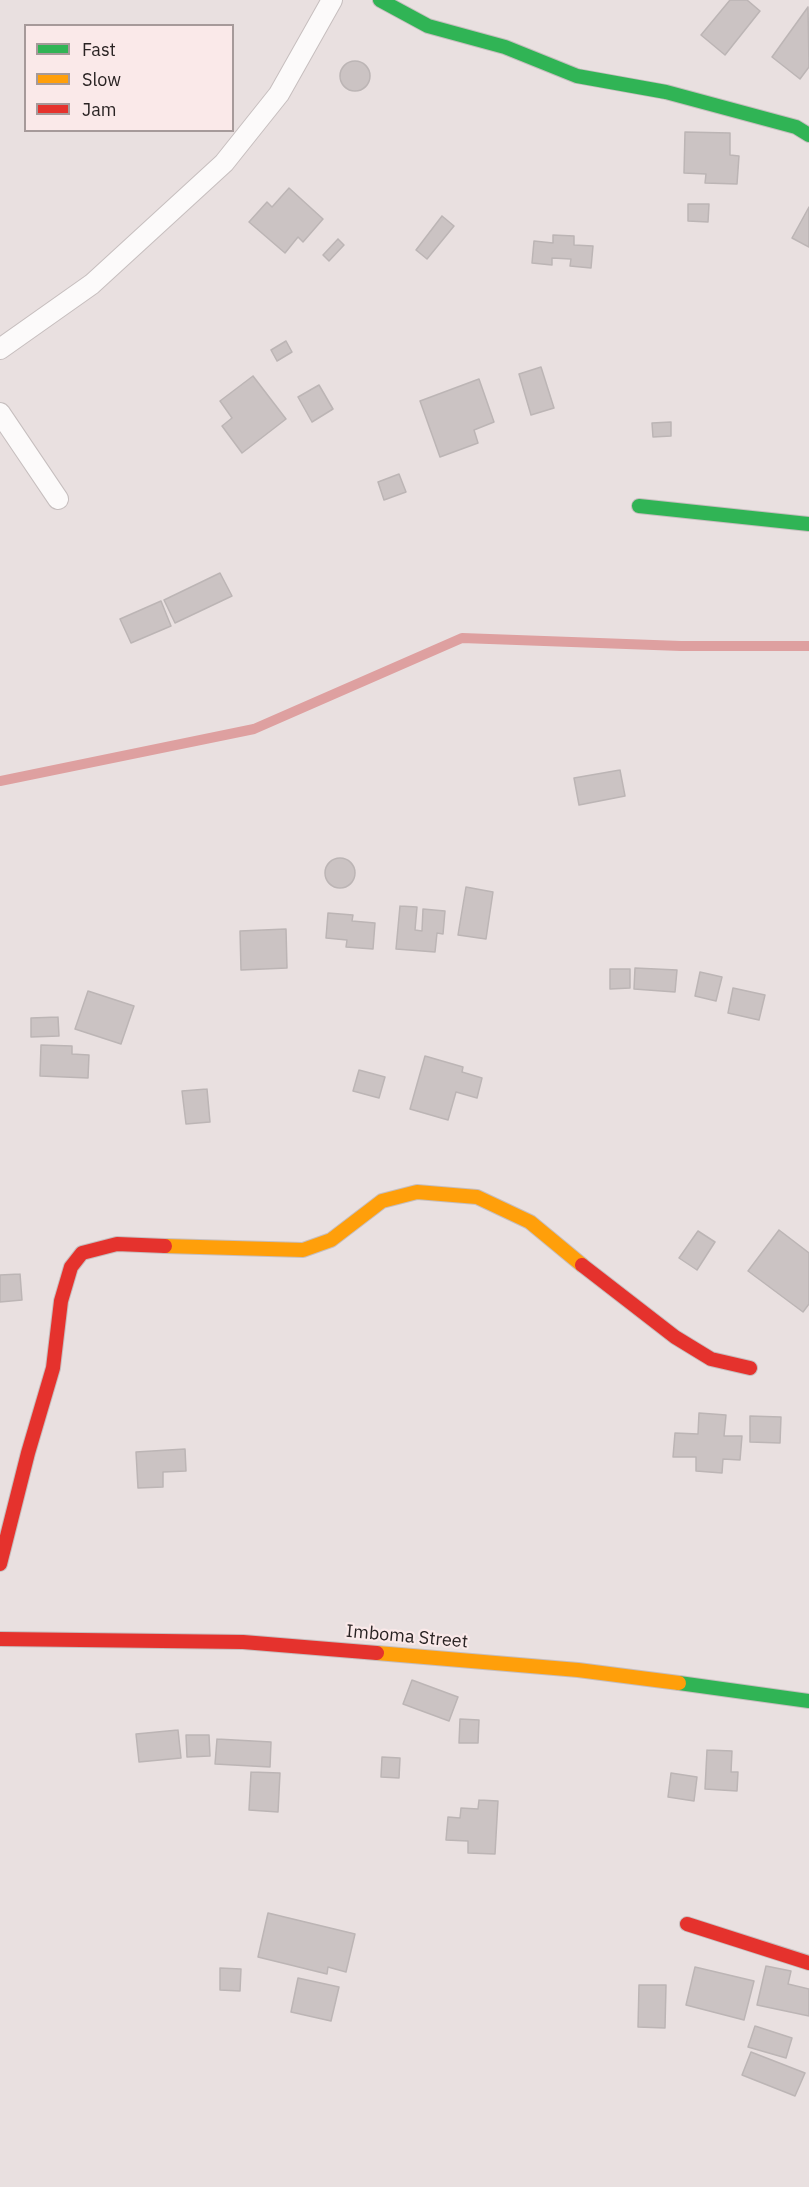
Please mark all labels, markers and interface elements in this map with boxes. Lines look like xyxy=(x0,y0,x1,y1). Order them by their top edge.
legend xyxy=(24,24,234,132)
text: Fast xyxy=(82,38,116,61)
text: Slow xyxy=(82,68,121,91)
text: Jam xyxy=(82,98,117,121)
street label: Imboma Street xyxy=(345,1621,469,1653)

